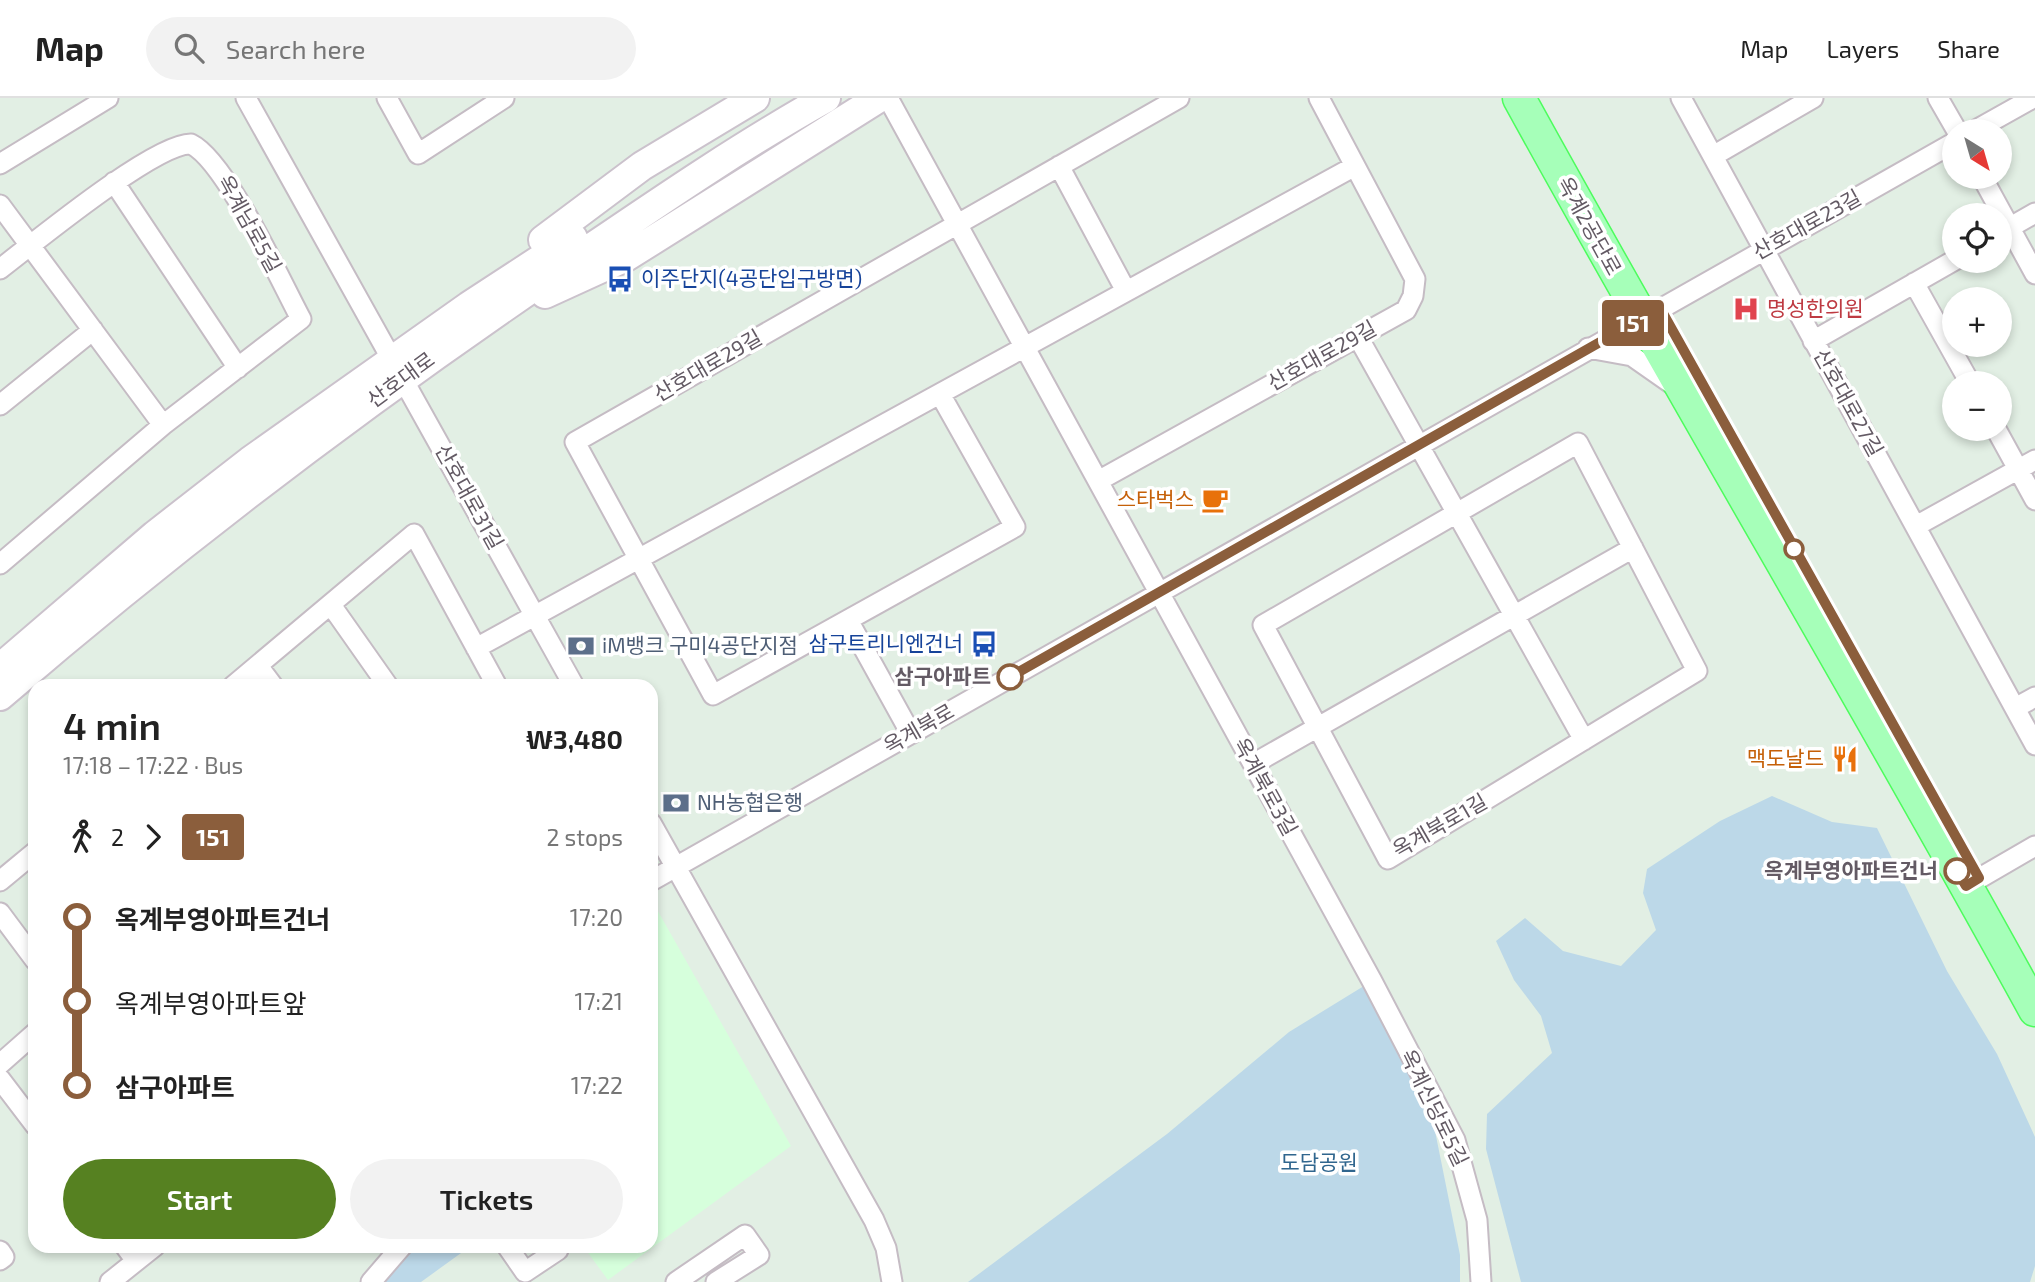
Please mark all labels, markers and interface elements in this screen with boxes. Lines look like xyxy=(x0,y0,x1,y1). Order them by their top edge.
search box xyxy=(146,17,636,80)
text: Map xyxy=(35,28,104,68)
icon: search xyxy=(170,29,208,67)
text: Search here xyxy=(226,33,365,64)
text: Map xyxy=(1740,34,1788,63)
text: Layers xyxy=(1826,34,1899,63)
text: Share xyxy=(1937,34,2000,63)
north arrow xyxy=(1942,119,2012,189)
map controls xyxy=(1942,119,2012,441)
street label: 옥계남로5길 xyxy=(213,170,287,277)
street label: 옥계2공단로 xyxy=(1553,172,1628,279)
street label: 산호대로23길 xyxy=(1748,184,1865,264)
button: locate xyxy=(1942,203,2012,273)
bus stop icon: 이주단지(4공단입구방면) xyxy=(605,264,635,294)
place label: 이주단지(4공단입구방면) xyxy=(641,265,862,290)
button: + xyxy=(1942,287,2012,357)
hospital icon: 명성한의원 xyxy=(1731,294,1761,324)
place label: 명성한의원 xyxy=(1767,295,1864,320)
line badge: 151 xyxy=(1593,300,1673,346)
text: 151 xyxy=(1616,308,1650,337)
street label: 산호대로29길 xyxy=(1263,315,1380,395)
street label: 산호대로29길 xyxy=(649,324,766,406)
street label: 산호대로27길 xyxy=(1809,344,1889,460)
street label: 산호대로 xyxy=(362,346,439,412)
button: − xyxy=(1942,371,2012,441)
street label: 산호대로31길 xyxy=(431,439,510,553)
cafe icon: 스타벅스 xyxy=(1200,485,1230,515)
place label: 스타벅스 xyxy=(1117,486,1194,511)
unlabelled marker xyxy=(1784,539,1804,559)
bus stop icon: 삼구트리니엔건너 xyxy=(969,629,999,659)
place label: 삼구트리니엔건너 xyxy=(808,630,963,655)
bank icon: iM뱅크 구미4공단지점 xyxy=(566,631,596,661)
place label: iM뱅크 구미4공단지점 xyxy=(602,632,798,657)
place label: 삼구아파트 xyxy=(894,663,991,688)
marker: 삼구아파트 xyxy=(997,664,1023,690)
street label: 옥계북로 xyxy=(879,698,958,758)
text: 4 min xyxy=(63,702,161,748)
text: ₩3,480 xyxy=(526,723,623,754)
street label: 옥계북로3길 xyxy=(1229,733,1303,840)
restaurant icon: 맥도날드 xyxy=(1830,744,1860,774)
place label: 맥도날드 xyxy=(1747,745,1824,770)
text: 17:18 – 17:22 · Bus xyxy=(63,751,243,779)
bank icon: NH농협은행 xyxy=(661,788,691,818)
street label: 옥계북로1길 xyxy=(1388,788,1491,862)
place label: NH농협은행 xyxy=(697,789,803,814)
icon: walk xyxy=(63,818,101,856)
icon: forward xyxy=(134,818,172,856)
text: 151 xyxy=(196,822,230,851)
text: 2 xyxy=(111,823,124,851)
text: 2 stops xyxy=(546,823,623,851)
place label: 옥계부영아파트건너 xyxy=(1764,857,1938,882)
marker: 옥계부영아파트건너 xyxy=(1944,858,1970,884)
text: 옥계부영아파트건너 xyxy=(115,903,330,934)
text: 17:20 xyxy=(570,903,623,931)
text: 옥계부영아파트앞 xyxy=(115,987,306,1018)
text: 17:21 xyxy=(575,987,623,1015)
street label: 옥계신당로5길 xyxy=(1396,1045,1474,1170)
text: 삼구아파트 xyxy=(115,1071,235,1102)
text: 17:22 xyxy=(571,1071,623,1099)
park label: 도담공원 xyxy=(1280,1149,1358,1174)
button: Start xyxy=(63,1159,336,1239)
button: Tickets xyxy=(350,1159,623,1239)

